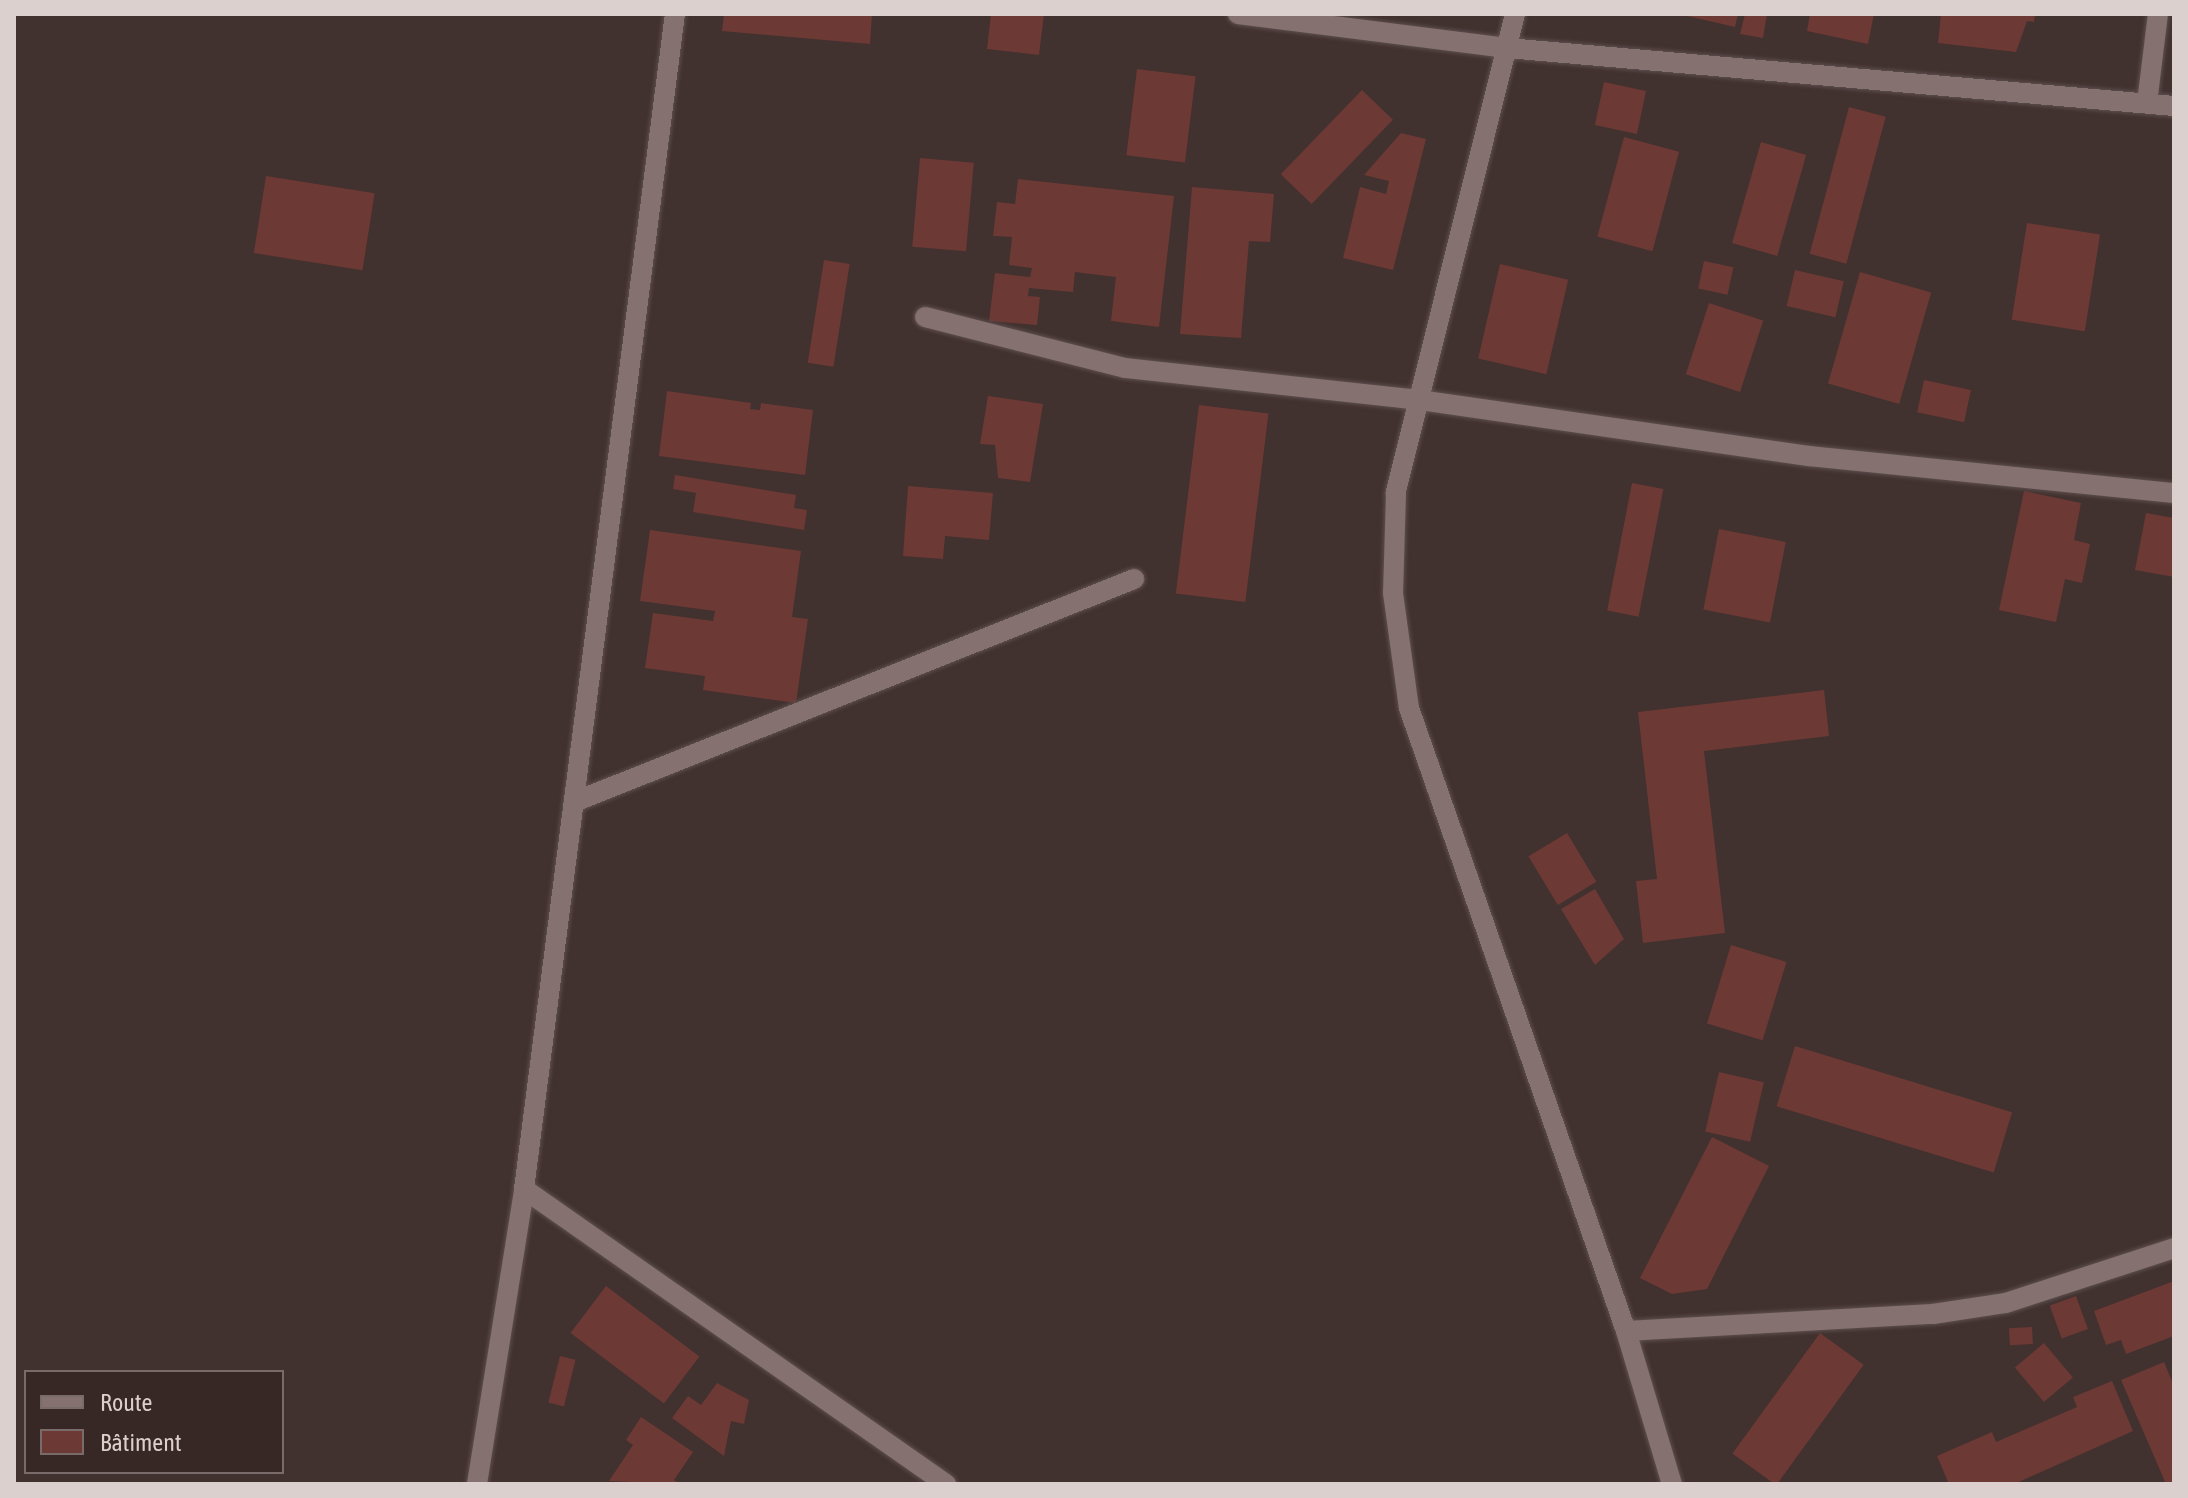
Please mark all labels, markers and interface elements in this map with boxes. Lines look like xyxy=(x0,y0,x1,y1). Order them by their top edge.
legend xyxy=(24,1370,284,1474)
text: Route xyxy=(100,1389,152,1416)
text: Bâtiment xyxy=(100,1429,182,1456)

